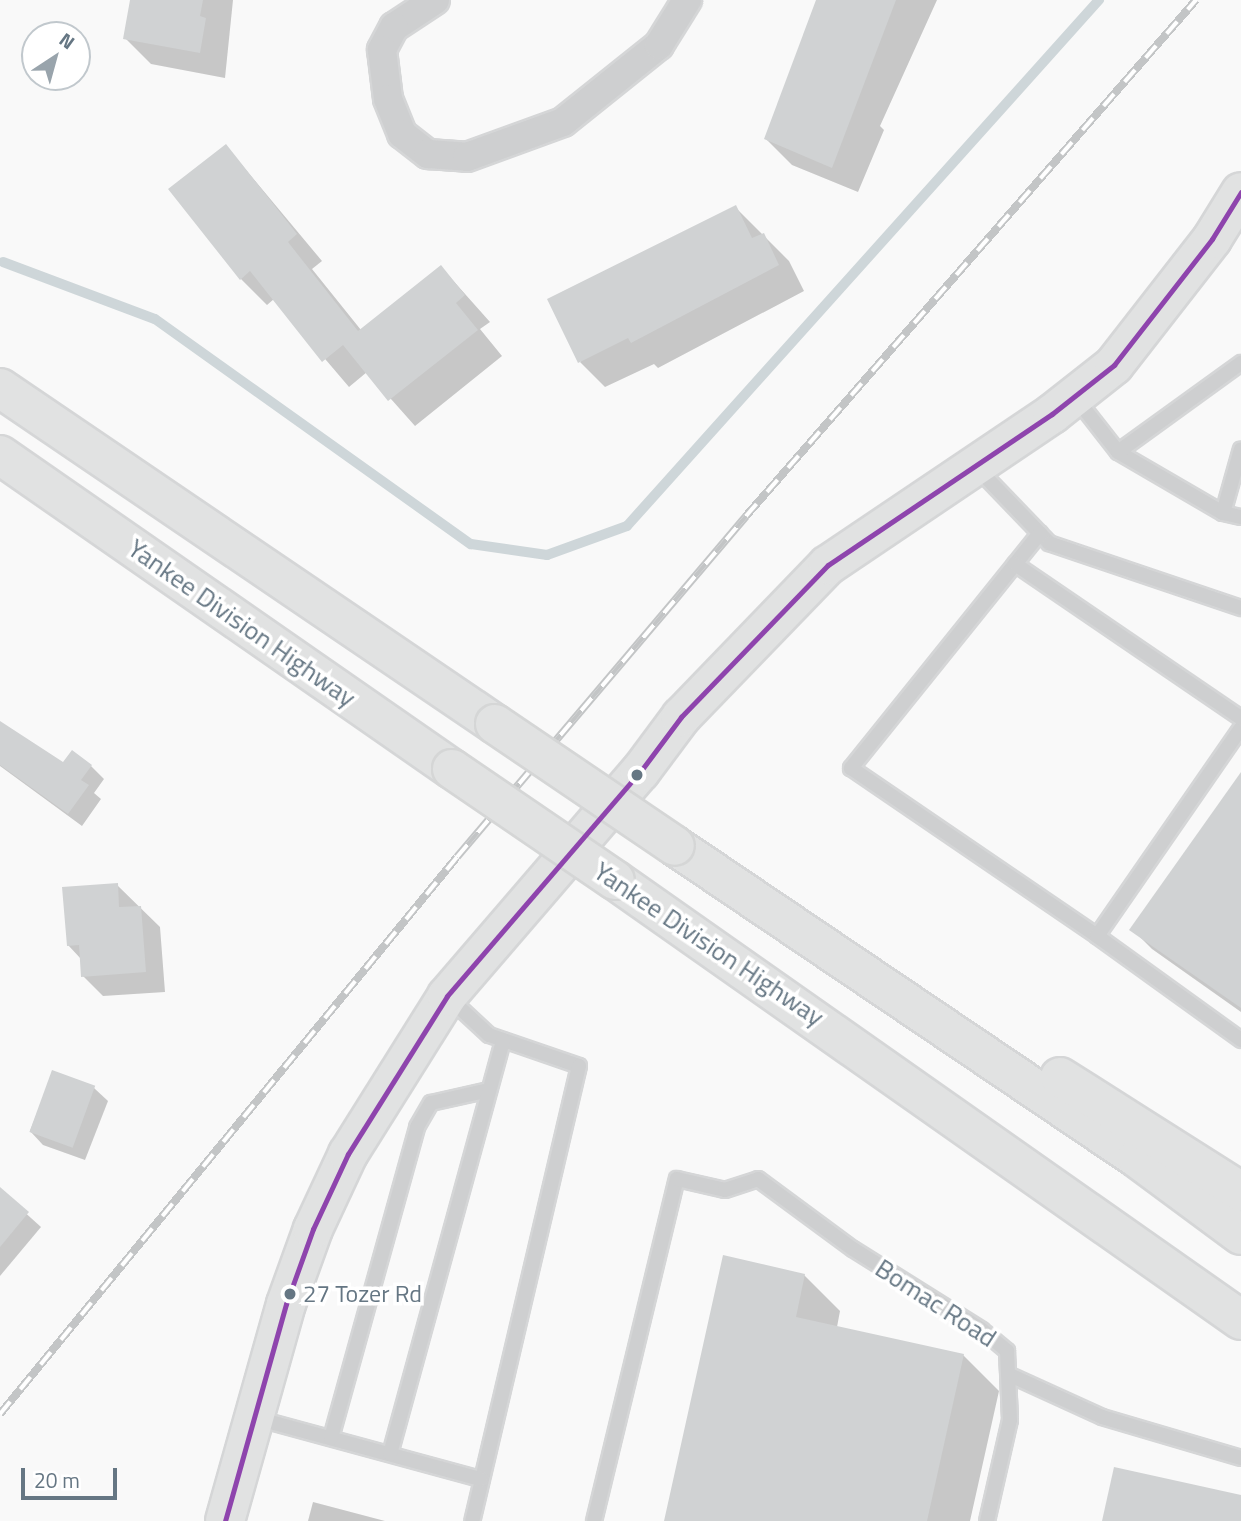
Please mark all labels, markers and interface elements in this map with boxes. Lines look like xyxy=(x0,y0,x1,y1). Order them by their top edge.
north arrow xyxy=(21,21,91,91)
text: N xyxy=(54,25,81,56)
street label: Yankee Division Highway xyxy=(122,533,362,713)
unlabelled marker xyxy=(630,768,644,782)
street label: Yankee Division Highway xyxy=(588,855,830,1033)
street label: Bomac Road xyxy=(870,1252,1002,1354)
place label: 27 Tozer Rd xyxy=(303,1280,422,1308)
marker: 27 Tozer Rd xyxy=(283,1287,297,1301)
scale bar xyxy=(24,1454,121,1498)
text: 20 m xyxy=(34,1464,80,1496)

